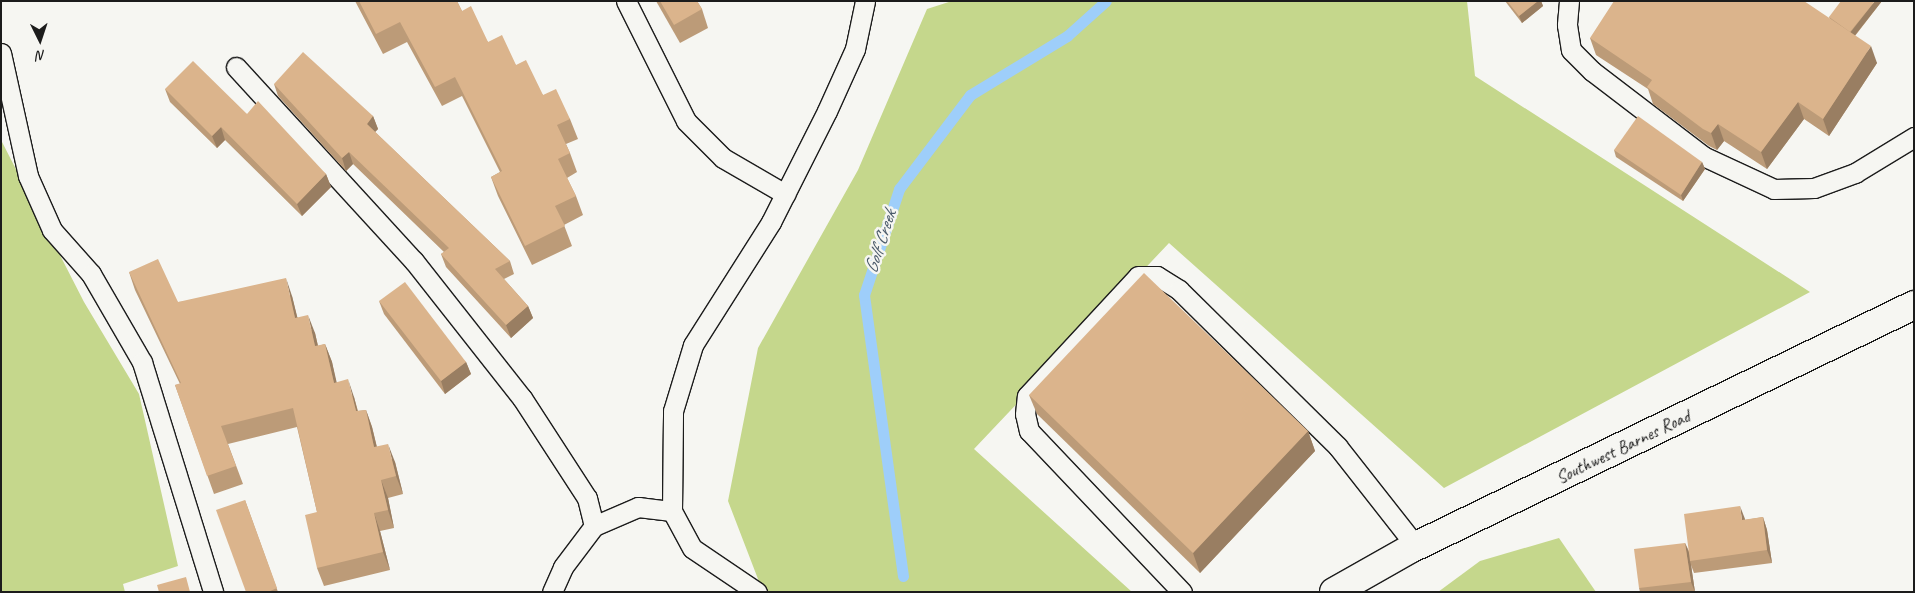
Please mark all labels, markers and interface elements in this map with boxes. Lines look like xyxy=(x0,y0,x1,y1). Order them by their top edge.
north arrow xyxy=(15,15,65,65)
text: N xyxy=(36,47,46,64)
water label: Golf Creek xyxy=(860,208,902,276)
street label: Southwest Barnes Road xyxy=(1553,405,1693,489)

